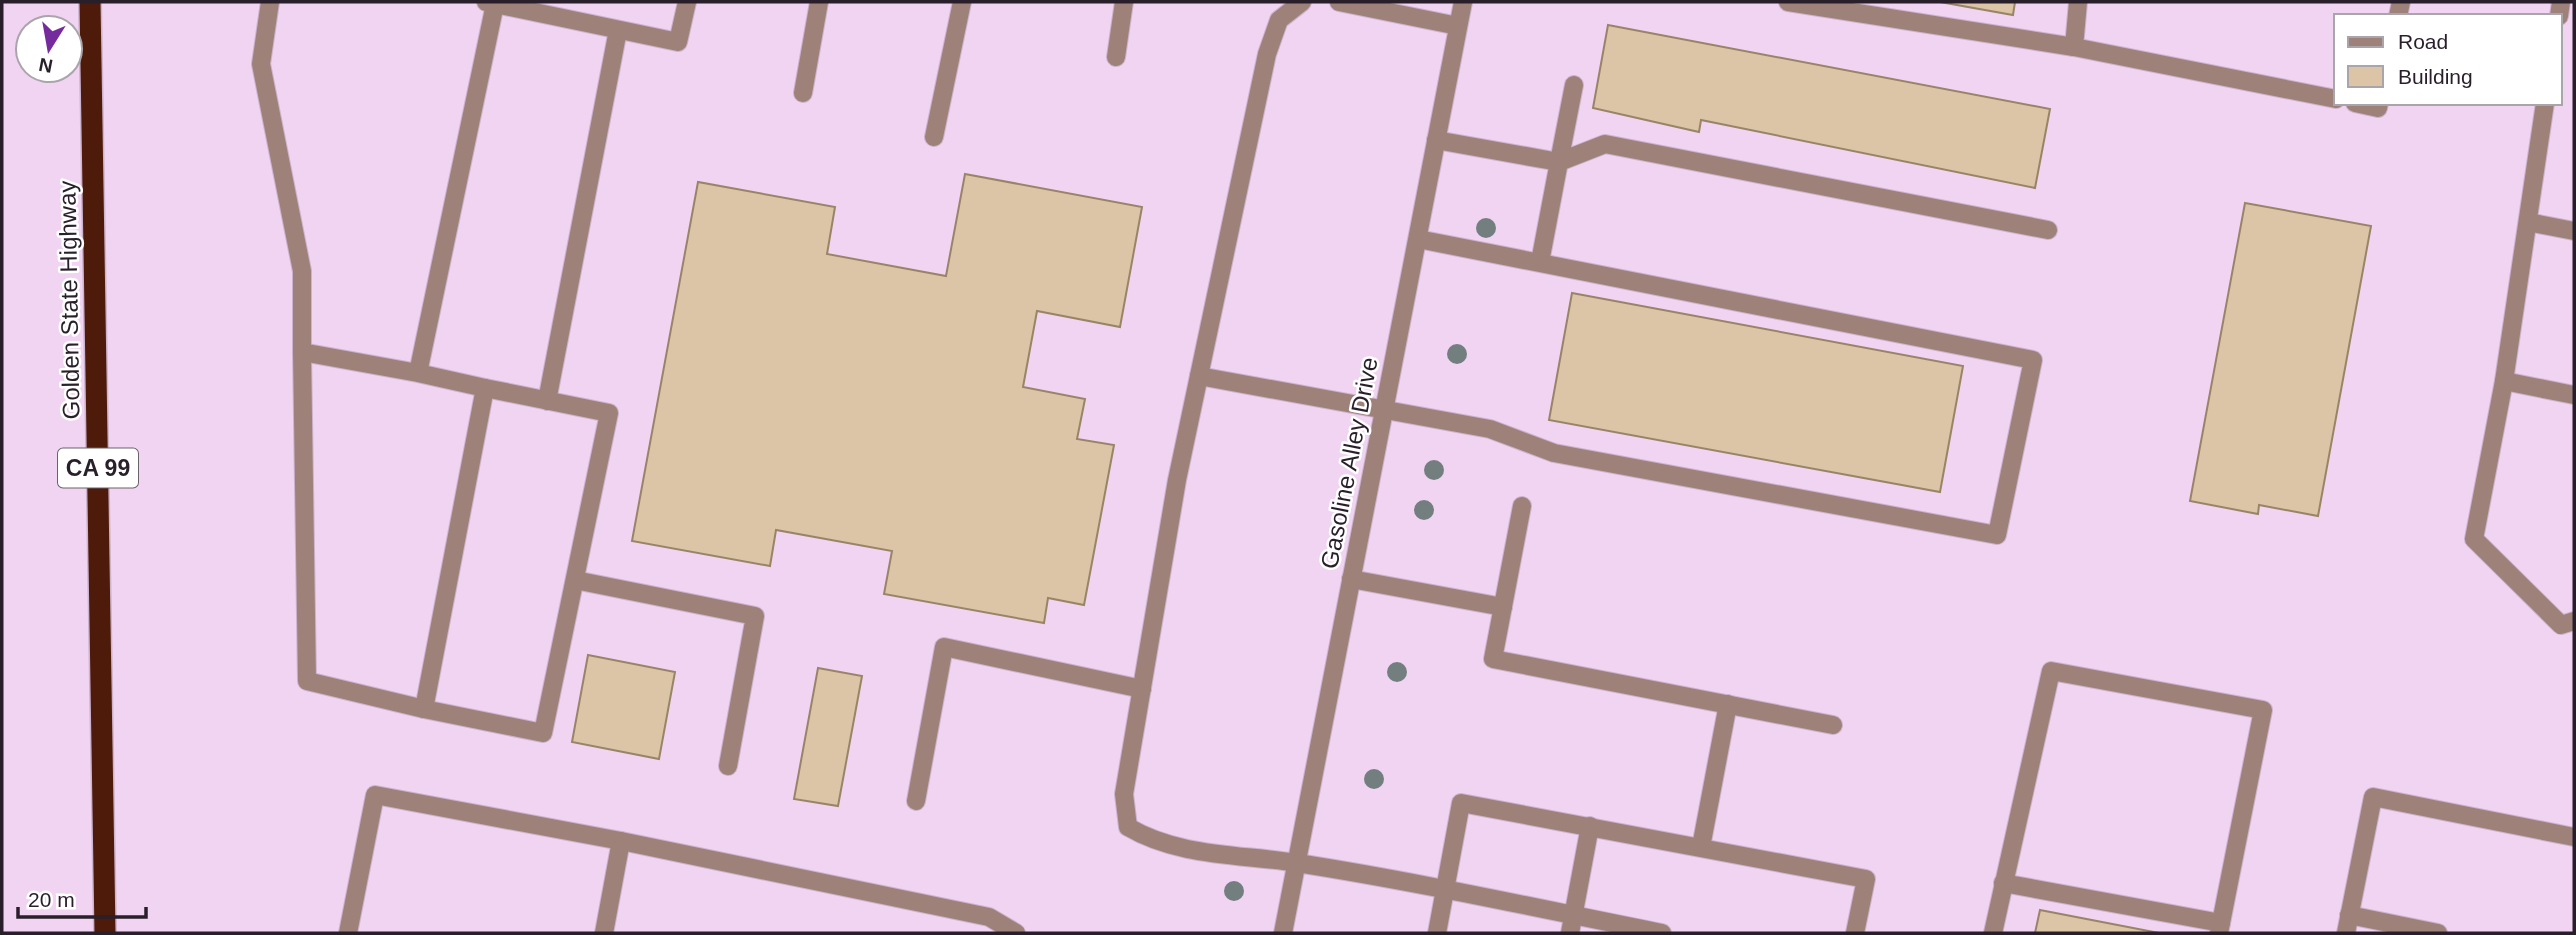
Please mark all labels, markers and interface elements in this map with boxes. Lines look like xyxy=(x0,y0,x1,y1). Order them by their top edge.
north arrow xyxy=(14,14,84,84)
legend xyxy=(2334,14,2562,105)
text: Road xyxy=(2398,30,2448,53)
text: N xyxy=(37,54,55,77)
text: Building xyxy=(2398,65,2473,88)
street label: Golden State Highway xyxy=(53,180,85,420)
street label: Gasoline Alley Drive xyxy=(1315,355,1383,571)
road number: CA 99 xyxy=(58,448,138,488)
scale bar xyxy=(18,876,145,920)
text: 20 m xyxy=(28,888,75,911)

